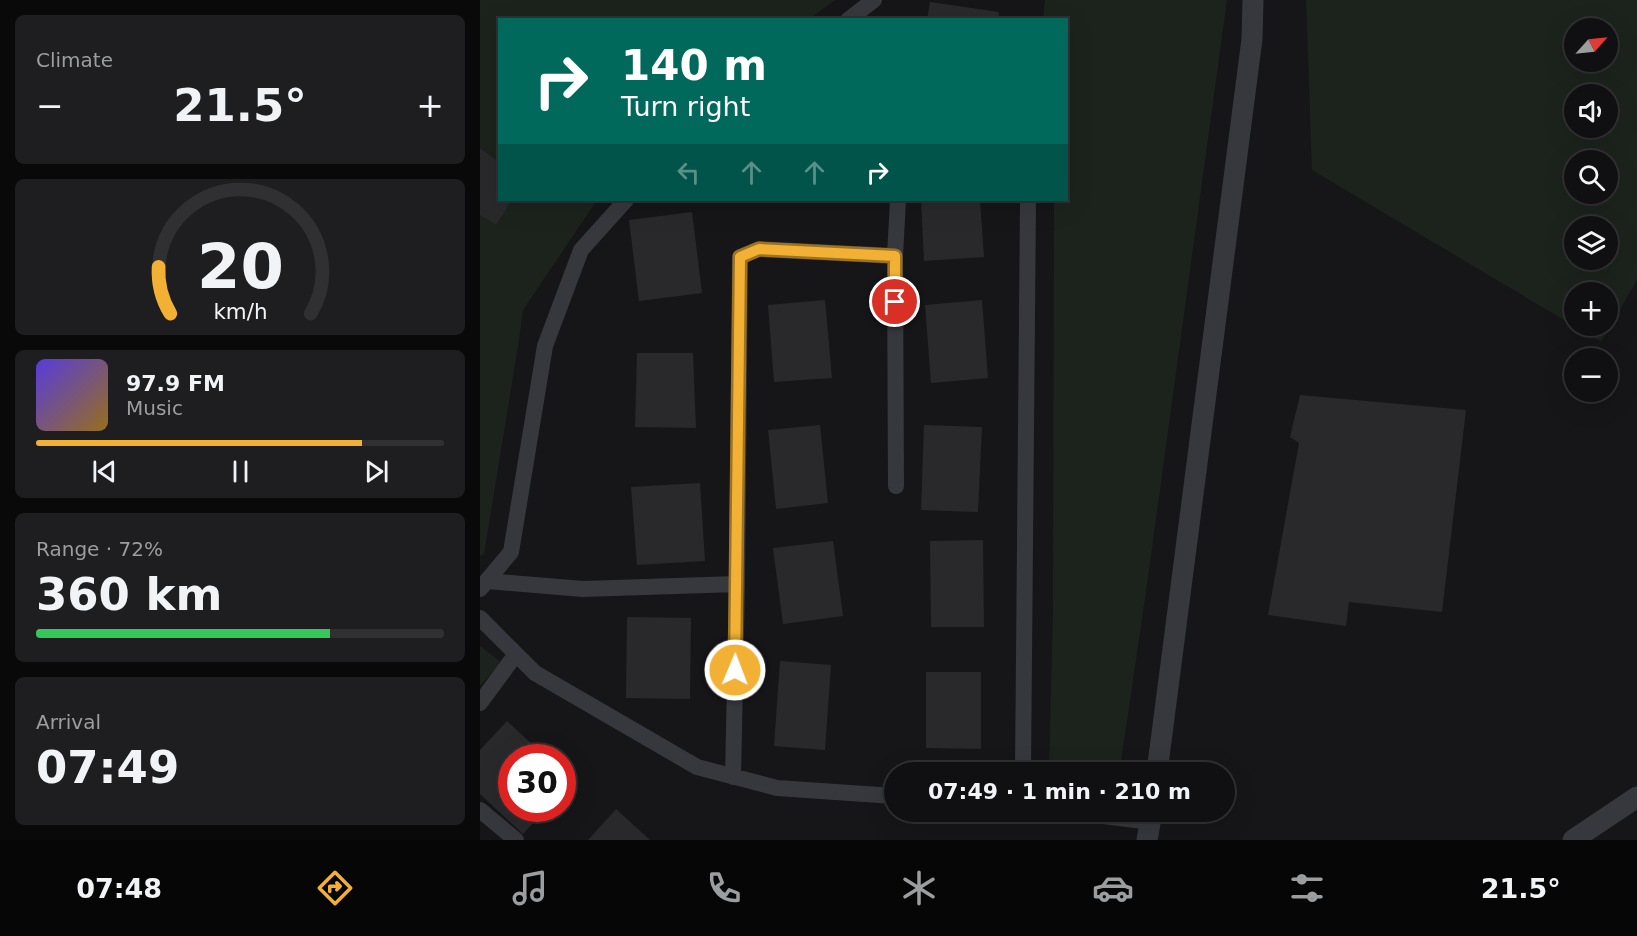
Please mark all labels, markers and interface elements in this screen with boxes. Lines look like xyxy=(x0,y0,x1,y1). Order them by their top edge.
north arrow xyxy=(1564,18,1618,72)
map controls xyxy=(1564,18,1618,402)
text: 140 m xyxy=(621,41,767,90)
icon: right xyxy=(522,42,600,120)
text: Climate xyxy=(36,48,113,72)
text: 21.5° xyxy=(173,79,307,132)
button: sound xyxy=(1564,84,1618,138)
text: − xyxy=(36,86,64,125)
text: + xyxy=(416,86,444,125)
text: Turn right xyxy=(621,91,750,122)
button: search xyxy=(1564,150,1618,204)
icon: left xyxy=(672,156,705,189)
icon: ahead xyxy=(735,156,768,189)
icon: ahead xyxy=(798,156,831,189)
icon: right xyxy=(861,156,894,189)
button: layers xyxy=(1564,216,1618,270)
text: 20 xyxy=(197,230,283,303)
pin xyxy=(869,276,920,327)
button: + xyxy=(1564,282,1618,336)
icon: arrive xyxy=(878,285,911,318)
text: km/h xyxy=(213,299,267,324)
button: − xyxy=(1564,348,1618,402)
text: 97.9 FM xyxy=(126,371,225,396)
text: Music xyxy=(126,396,183,420)
icon: previous xyxy=(88,455,121,488)
icon: pause xyxy=(224,455,257,488)
icon: next xyxy=(360,455,393,488)
text: Range · 72% xyxy=(36,537,163,561)
text: 360 km xyxy=(36,568,222,621)
position arrow xyxy=(703,638,767,702)
text: Arrival xyxy=(36,710,101,734)
text: 07:49 xyxy=(36,741,179,794)
speed limit sign: 30 xyxy=(498,744,576,822)
text: 07:49 · 1 min · 210 m xyxy=(928,779,1191,804)
icon: directions xyxy=(314,867,356,909)
icon: music xyxy=(509,867,551,909)
icon: phone xyxy=(703,867,745,909)
icon: climate xyxy=(898,867,940,909)
icon: car xyxy=(1092,867,1134,909)
icon: filters xyxy=(1286,867,1328,909)
text: 07:48 xyxy=(76,873,162,904)
text: 21.5° xyxy=(1481,873,1561,904)

